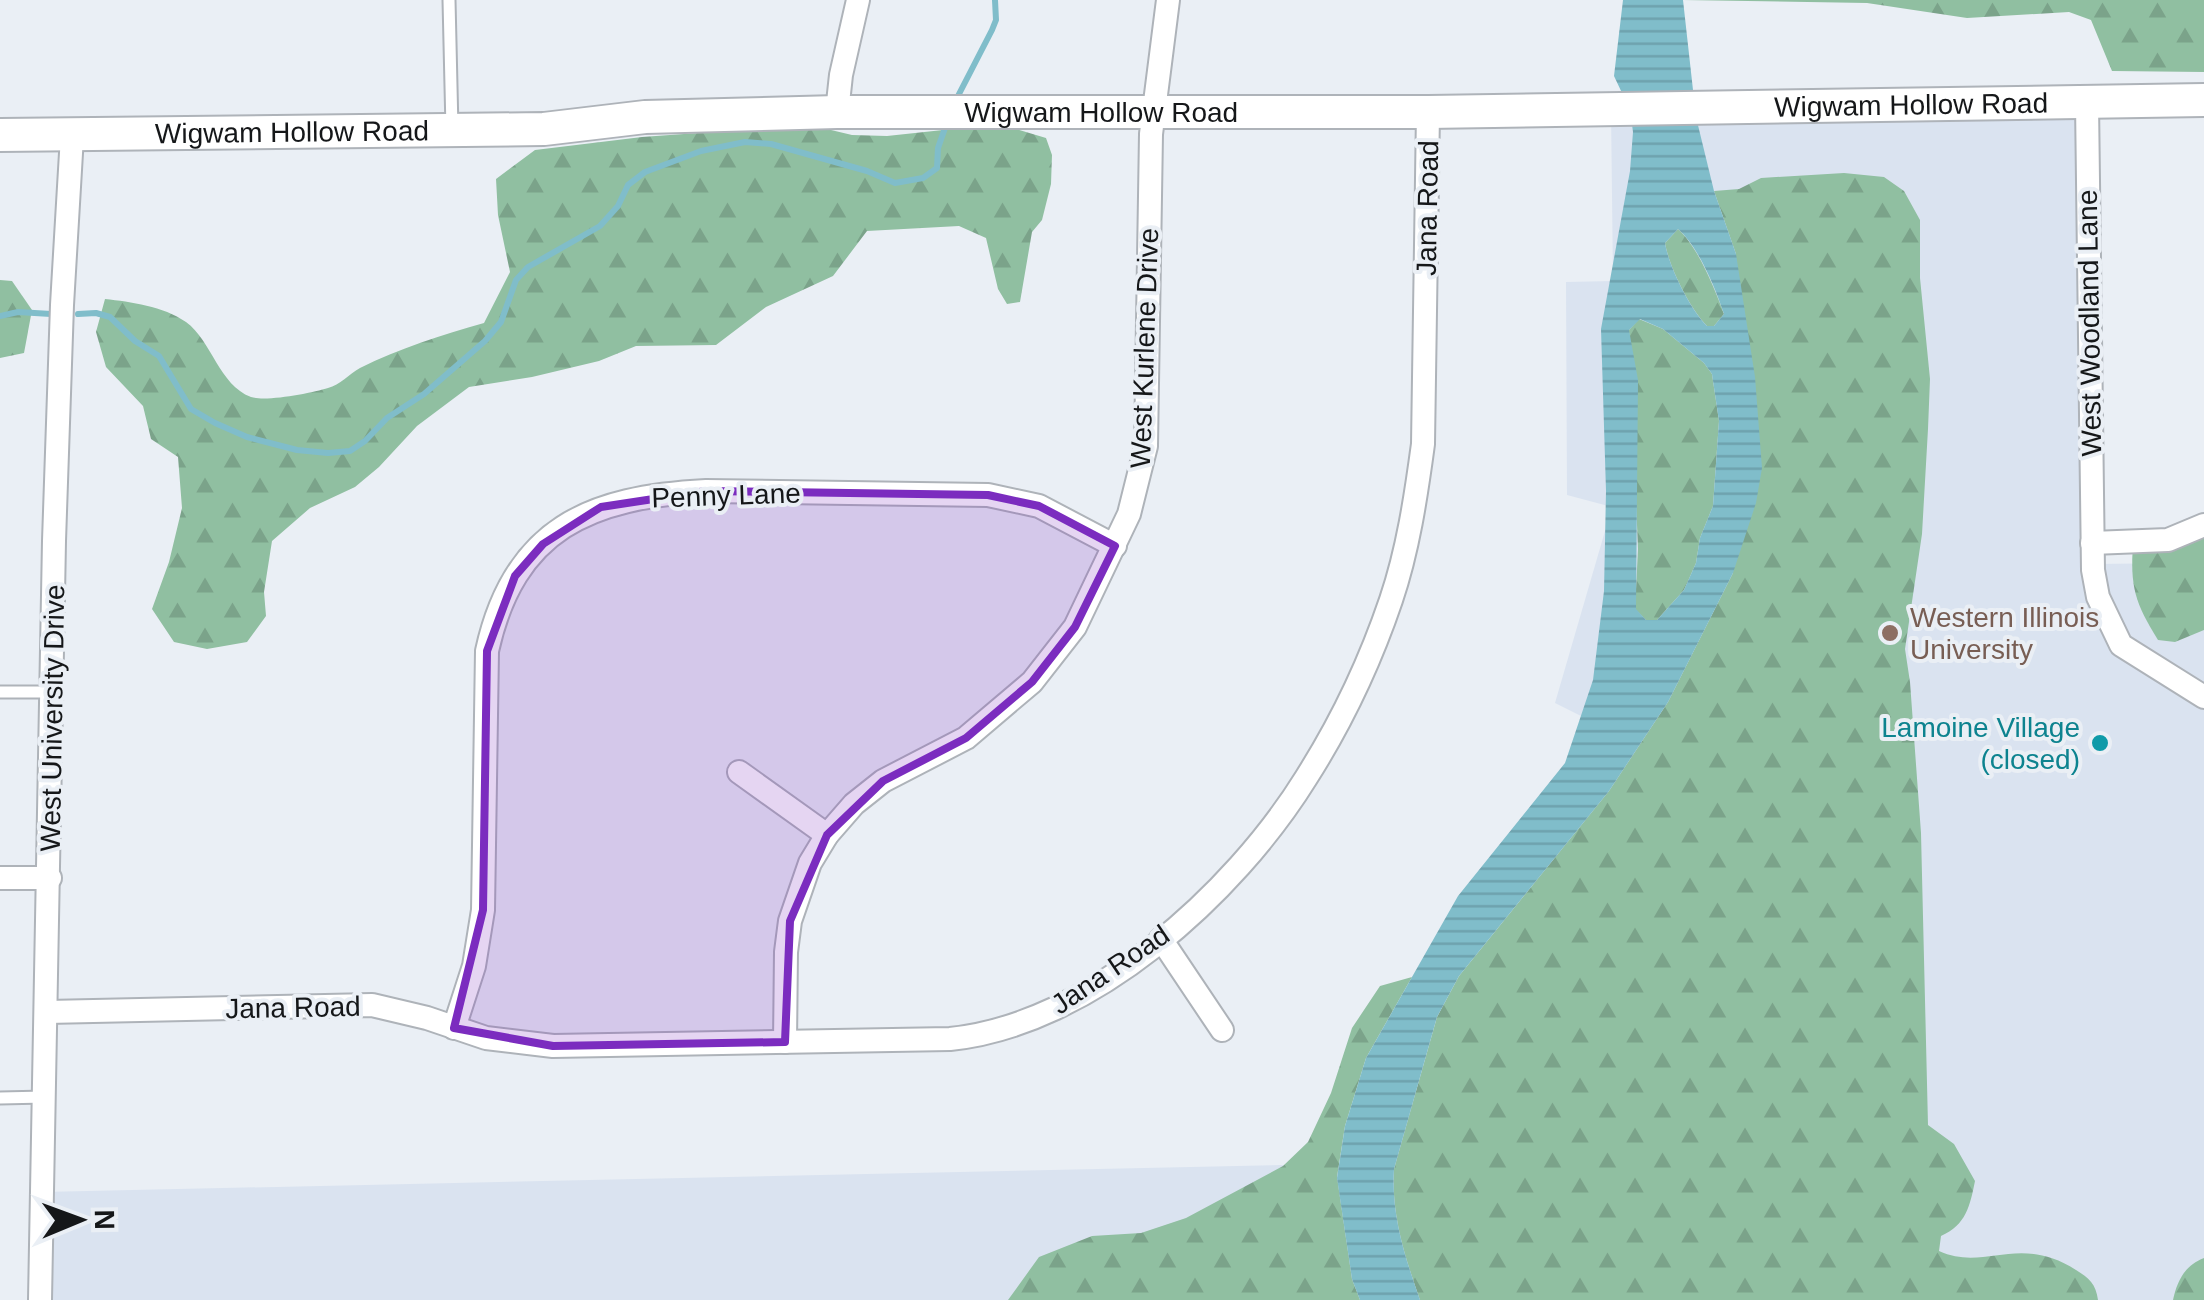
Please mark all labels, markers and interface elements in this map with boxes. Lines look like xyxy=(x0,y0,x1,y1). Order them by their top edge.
street label: Wigwam Hollow Road xyxy=(1774,87,2048,123)
street label: Wigwam Hollow Road xyxy=(964,97,1238,128)
street label: Wigwam Hollow Road xyxy=(155,115,429,149)
street label: Jana Road xyxy=(1411,140,1444,276)
street label: West Woodland Lane xyxy=(2072,189,2107,457)
street label: West Kurlene Drive xyxy=(1125,227,1164,469)
street label: Penny Lane xyxy=(651,477,801,514)
street label: West University Drive xyxy=(35,584,70,852)
place label: Western Illinois University xyxy=(1910,602,2099,665)
marker: Western Illinois University xyxy=(1879,622,1901,644)
place label: Lamoine Village (closed) xyxy=(1881,712,2080,775)
marker: Lamoine Village (closed) xyxy=(2089,732,2111,754)
street label: Jana Road xyxy=(1045,919,1175,1020)
street label: Jana Road xyxy=(225,991,361,1024)
north arrow xyxy=(30,1170,130,1270)
text: N xyxy=(89,1209,120,1230)

